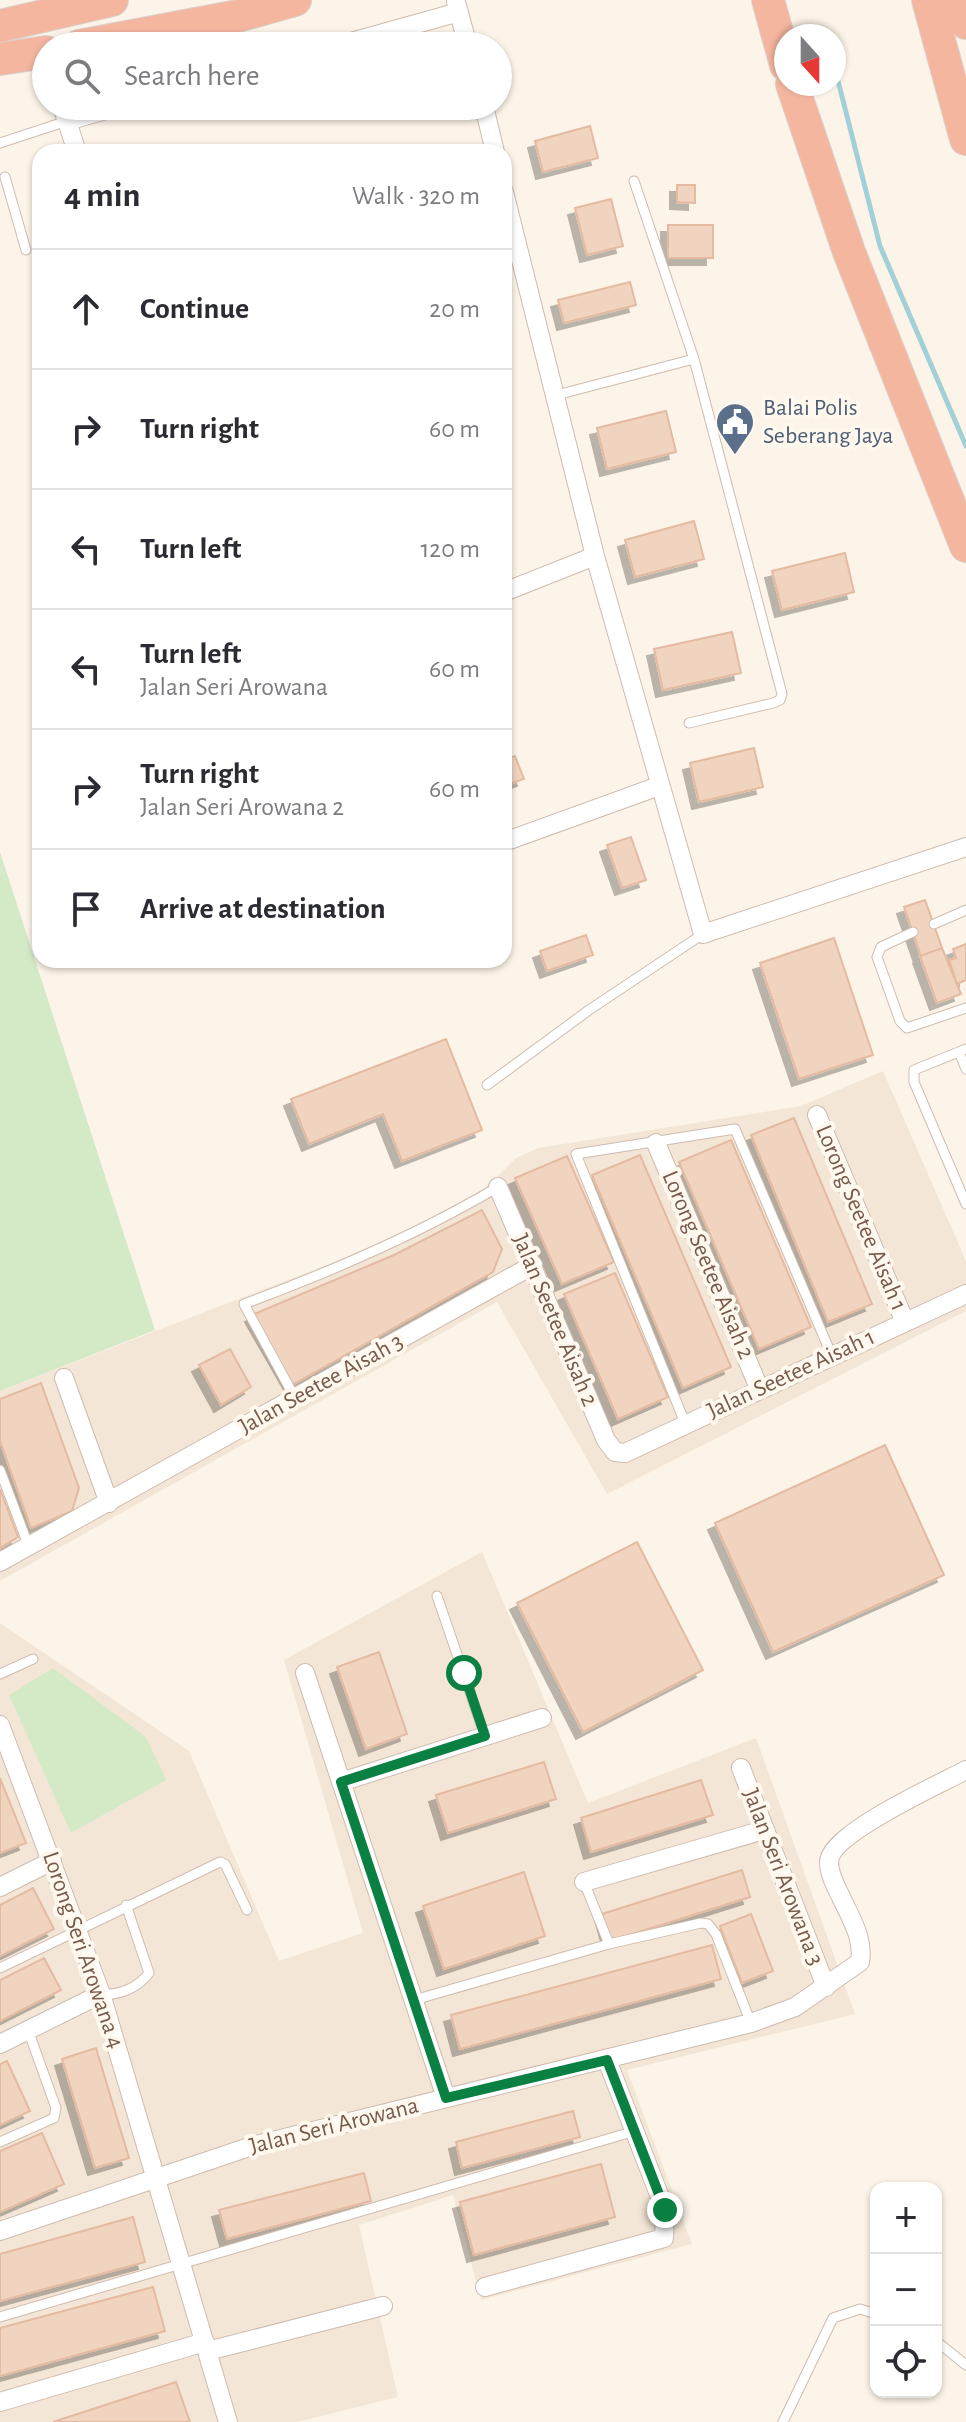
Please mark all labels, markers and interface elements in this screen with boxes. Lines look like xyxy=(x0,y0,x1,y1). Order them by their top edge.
north arrow xyxy=(774,24,846,96)
search box xyxy=(32,32,512,120)
icon: search xyxy=(60,54,104,98)
text: Search here xyxy=(124,61,260,91)
text: 4 min xyxy=(64,179,141,213)
text: Walk · 320 m xyxy=(352,183,480,209)
icon: ahead xyxy=(64,287,108,331)
text: Continue xyxy=(140,294,249,324)
text: 20 m xyxy=(429,296,480,322)
place label: Balai Polis Seberang Jaya xyxy=(763,396,893,448)
public building icon: Balai Polis Seberang Jaya xyxy=(714,401,756,456)
icon: right xyxy=(64,407,108,451)
text: Turn right xyxy=(140,414,259,444)
text: 60 m xyxy=(429,416,480,442)
icon: left xyxy=(64,527,108,571)
text: Turn left xyxy=(140,534,241,564)
text: 120 m xyxy=(420,536,480,562)
text: Turn left xyxy=(140,639,241,669)
icon: left xyxy=(64,647,108,691)
text: 60 m xyxy=(429,656,480,682)
text: Jalan Seri Arowana xyxy=(140,674,328,700)
text: Turn right xyxy=(140,759,259,789)
icon: right xyxy=(64,767,108,811)
text: 60 m xyxy=(429,776,480,802)
text: Jalan Seri Arowana 2 xyxy=(140,794,344,820)
icon: arrive xyxy=(64,887,108,931)
text: Arrive at destination xyxy=(140,894,386,924)
street label: Lorong Seetee Aisah 1 xyxy=(811,1122,911,1314)
street label: Lorong Seetee Aisah 2 xyxy=(658,1167,759,1363)
street label: Jalan Seetee Aisah 2 xyxy=(508,1230,602,1410)
street label: Jalan Seetee Aisah 1 xyxy=(703,1325,879,1423)
street label: Jalan Seetee Aisah 3 xyxy=(235,1329,407,1439)
route start xyxy=(446,1655,482,1691)
street label: Jalan Seri Arowana 3 xyxy=(738,1785,828,1969)
street label: Lorong Seri Arowana 4 xyxy=(38,1849,128,2051)
street label: Jalan Seri Arowana xyxy=(247,2093,421,2159)
map controls xyxy=(870,2182,942,2398)
button: + xyxy=(870,2182,942,2254)
route end xyxy=(647,2192,683,2228)
button: − xyxy=(870,2254,942,2326)
button: locate xyxy=(870,2326,942,2398)

